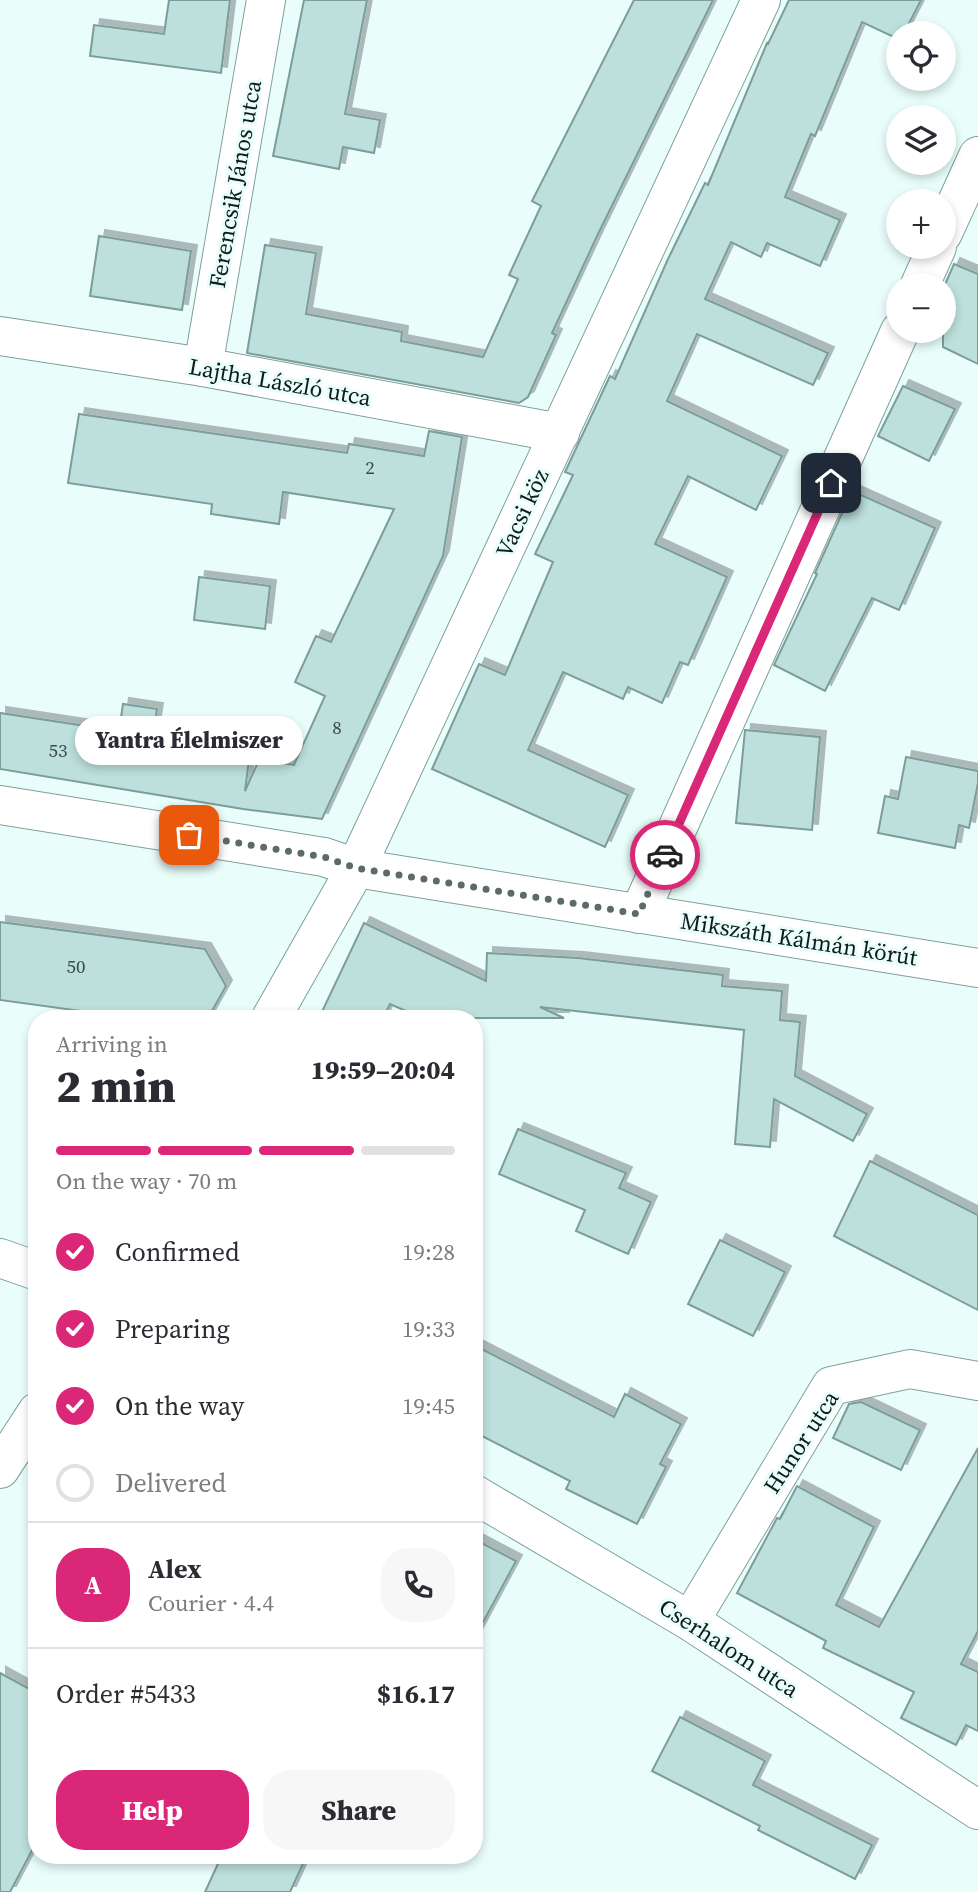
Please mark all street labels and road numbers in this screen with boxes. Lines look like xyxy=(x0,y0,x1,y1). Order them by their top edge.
street label: Ferencsik János utca xyxy=(201,77,269,290)
street label: Lajtha László utca xyxy=(186,350,374,414)
street label: Vacsi köz xyxy=(488,464,556,562)
street label: Mikszáth Kálmán körút xyxy=(678,904,920,974)
street label: Hunor utca xyxy=(756,1384,846,1500)
street label: Cserhalom utca xyxy=(653,1591,805,1705)

